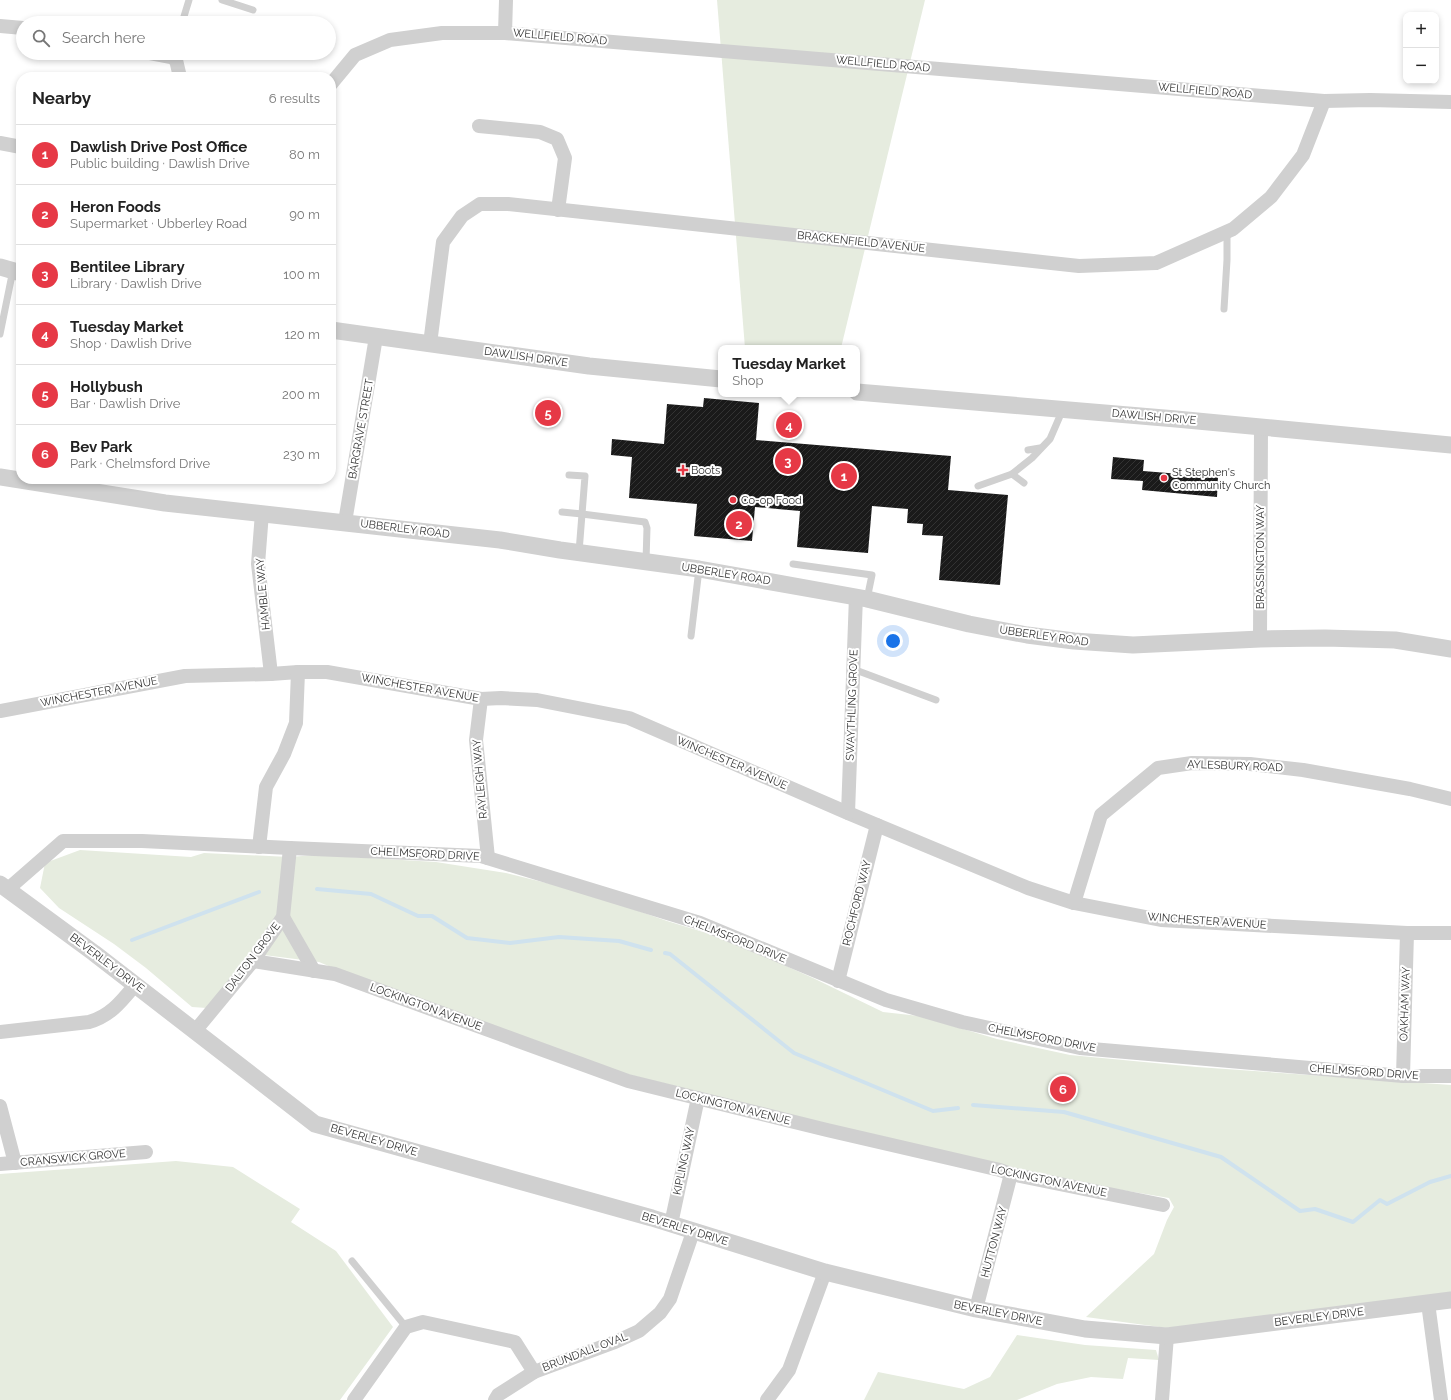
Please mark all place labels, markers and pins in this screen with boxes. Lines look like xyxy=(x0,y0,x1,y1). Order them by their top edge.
pin: 5 xyxy=(535,398,561,428)
pin: 4 xyxy=(776,410,802,440)
pin: 3 xyxy=(775,446,801,476)
pin: 1 xyxy=(831,461,857,491)
place label: Boots xyxy=(691,464,720,477)
marker: Boots xyxy=(678,465,688,475)
place label: St Stephen's Community Church xyxy=(1172,466,1270,492)
marker: St Stephen's Community Church xyxy=(1159,473,1169,483)
place label: Co-op Food xyxy=(741,494,802,507)
marker: Co-op Food xyxy=(728,495,738,505)
pin: 2 xyxy=(726,509,752,539)
pin: 6 xyxy=(1050,1074,1076,1104)

